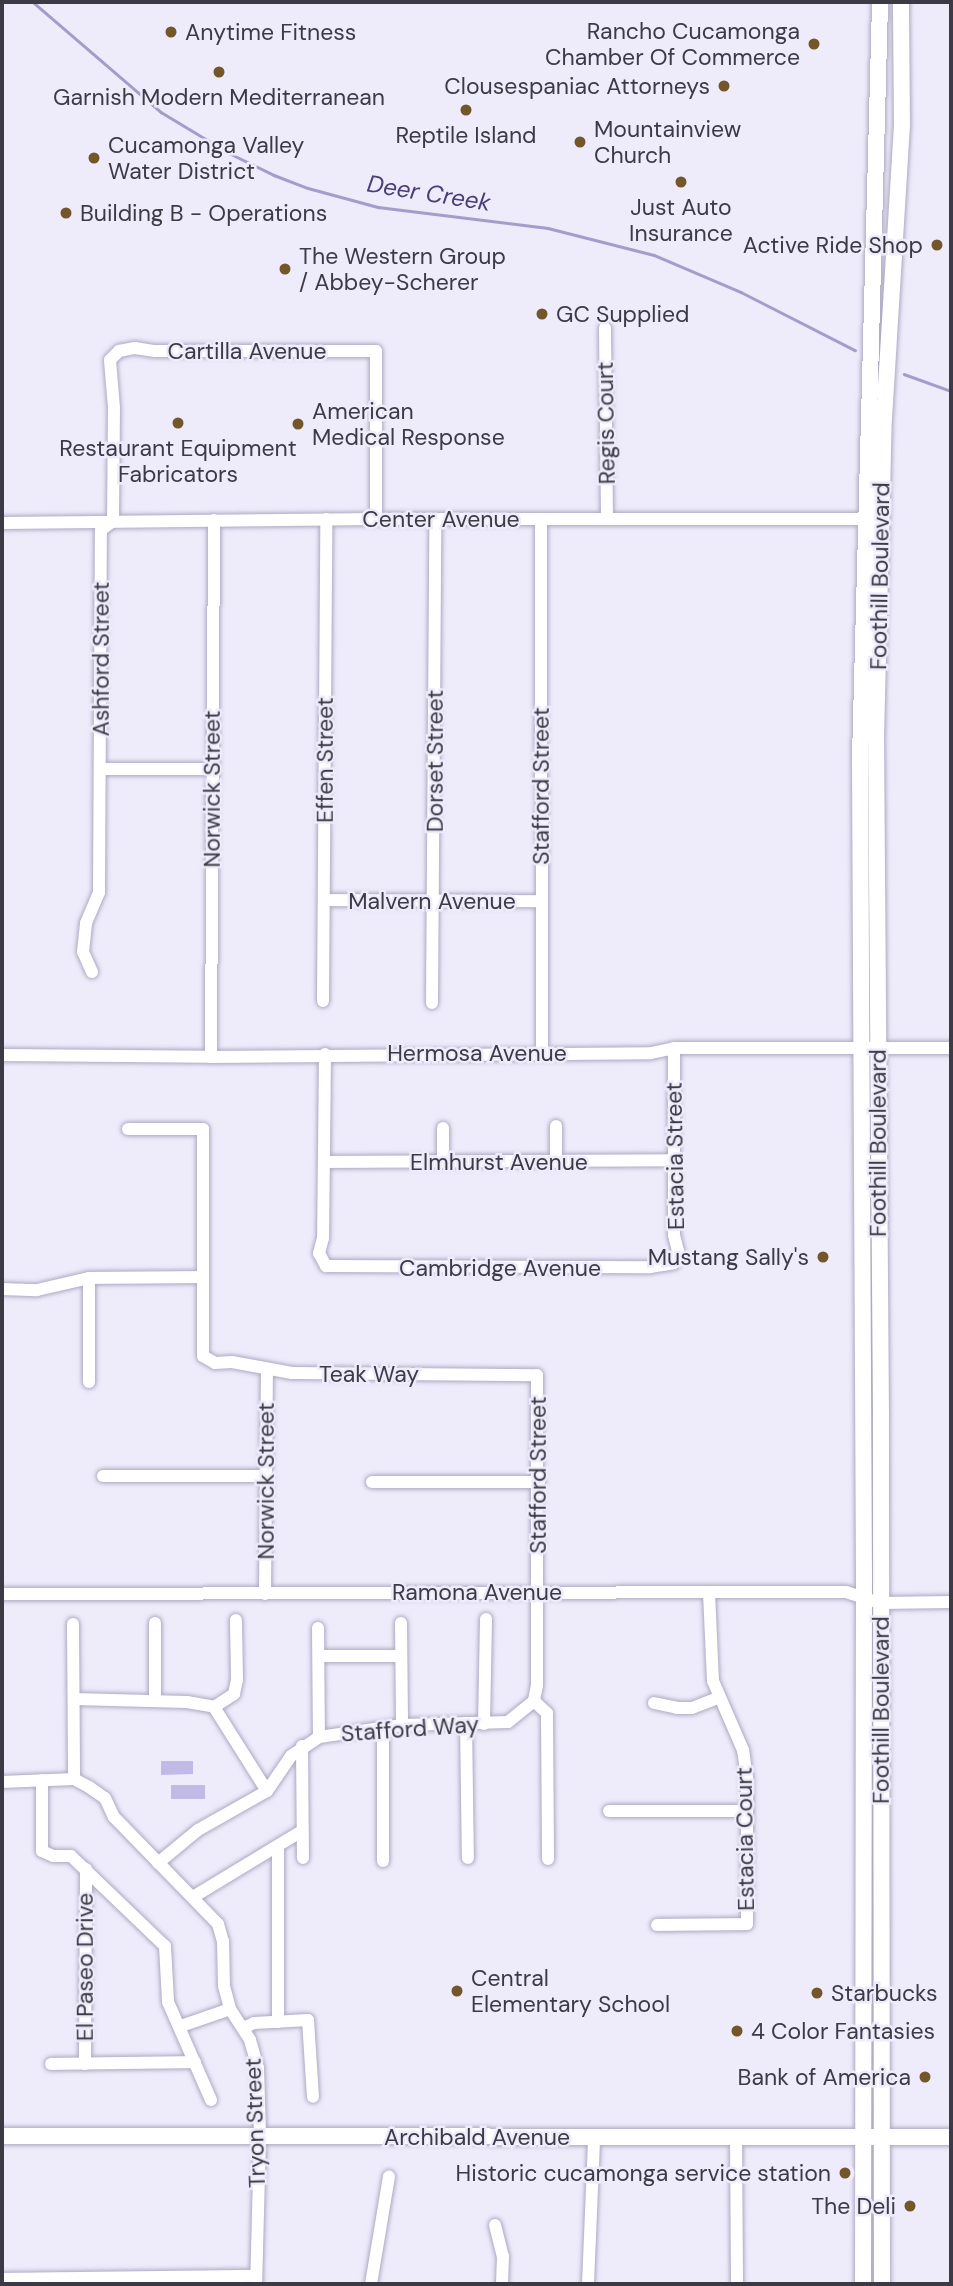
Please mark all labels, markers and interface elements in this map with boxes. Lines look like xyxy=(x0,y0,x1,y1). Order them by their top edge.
place label: Rancho Cucamonga Chamber Of Commerce xyxy=(545,17,800,71)
place label: Anytime Fitness xyxy=(185,18,356,46)
marker: Anytime Fitness xyxy=(163,24,179,40)
marker: Rancho Cucamonga Chamber Of Commerce xyxy=(806,36,822,52)
marker: Garnish Modern Mediterranean xyxy=(211,64,227,80)
place label: Clousespaniac Attorneys xyxy=(444,72,710,100)
marker: Clousespaniac Attorneys xyxy=(716,78,732,94)
place label: Garnish Modern Mediterranean xyxy=(53,83,385,111)
marker: Reptile Island xyxy=(458,102,474,118)
place label: Mountainview Church xyxy=(594,115,741,169)
place label: Reptile Island xyxy=(395,121,537,149)
place label: Cucamonga Valley Water District xyxy=(108,131,304,185)
marker: Mountainview Church xyxy=(572,134,588,150)
marker: Cucamonga Valley Water District xyxy=(86,150,102,166)
water label: Deer Creek xyxy=(365,169,493,217)
marker: Just Auto Insurance xyxy=(673,174,689,190)
place label: Just Auto Insurance xyxy=(629,193,733,247)
place label: Building B - Operations xyxy=(80,199,327,227)
marker: Building B - Operations xyxy=(58,205,74,221)
place label: Active Ride Shop xyxy=(743,231,923,259)
marker: Active Ride Shop xyxy=(929,237,945,253)
place label: The Western Group / Abbey-Scherer xyxy=(299,242,506,296)
marker: The Western Group / Abbey-Scherer xyxy=(277,261,293,277)
place label: GC Supplied xyxy=(556,300,689,328)
marker: GC Supplied xyxy=(534,306,550,322)
street label: Cartilla Avenue xyxy=(167,337,327,365)
street label: Regis Court xyxy=(591,361,621,485)
place label: American Medical Response xyxy=(312,397,505,451)
marker: Restaurant Equipment Fabricators xyxy=(170,415,186,431)
marker: American Medical Response xyxy=(290,416,306,432)
place label: Restaurant Equipment Fabricators xyxy=(59,434,297,488)
street label: Foothill Boulevard xyxy=(865,482,895,670)
street label: Center Avenue xyxy=(362,505,520,533)
street label: Ashford Street xyxy=(87,582,115,736)
street label: Dorset Street xyxy=(421,690,449,832)
street label: Effen Street xyxy=(311,697,339,823)
street label: Stafford Street xyxy=(527,707,555,865)
street label: Norwick Street xyxy=(198,710,226,868)
street label: Malvern Avenue xyxy=(348,887,516,915)
street label: Hermosa Avenue xyxy=(387,1039,567,1067)
street label: Foothill Boulevard xyxy=(864,1049,892,1237)
street label: Estacia Street xyxy=(660,1082,690,1230)
street label: Elmhurst Avenue xyxy=(410,1148,588,1176)
place label: Mustang Sally's xyxy=(648,1243,809,1271)
marker: Mustang Sally's xyxy=(815,1249,831,1265)
street label: Cambridge Avenue xyxy=(399,1254,601,1282)
street label: Teak Way xyxy=(319,1360,419,1388)
street label: Stafford Street xyxy=(524,1396,552,1554)
street label: Norwick Street xyxy=(252,1402,280,1560)
street label: Ramona Avenue xyxy=(392,1578,562,1606)
street label: Foothill Boulevard xyxy=(867,1616,895,1804)
street label: Stafford Way xyxy=(340,1710,480,1748)
street label: Estacia Court xyxy=(730,1767,760,1911)
street label: El Paseo Drive xyxy=(71,1893,99,2041)
place label: Central Elementary School xyxy=(471,1964,670,2018)
place label: Starbucks xyxy=(831,1979,938,2007)
marker: Central Elementary School xyxy=(449,1983,465,1999)
marker: Starbucks xyxy=(809,1985,825,2001)
place label: 4 Color Fantasies xyxy=(751,2017,935,2045)
marker: 4 Color Fantasies xyxy=(729,2023,745,2039)
street label: Tryon Street xyxy=(239,2058,271,2188)
place label: Bank of America xyxy=(738,2063,911,2091)
marker: Bank of America xyxy=(917,2069,933,2085)
street label: Archibald Avenue xyxy=(384,2123,570,2151)
place label: Historic cucamonga service station xyxy=(456,2159,831,2187)
marker: Historic cucamonga service station xyxy=(837,2165,853,2181)
place label: The Deli xyxy=(811,2192,896,2220)
marker: The Deli xyxy=(902,2198,918,2214)

